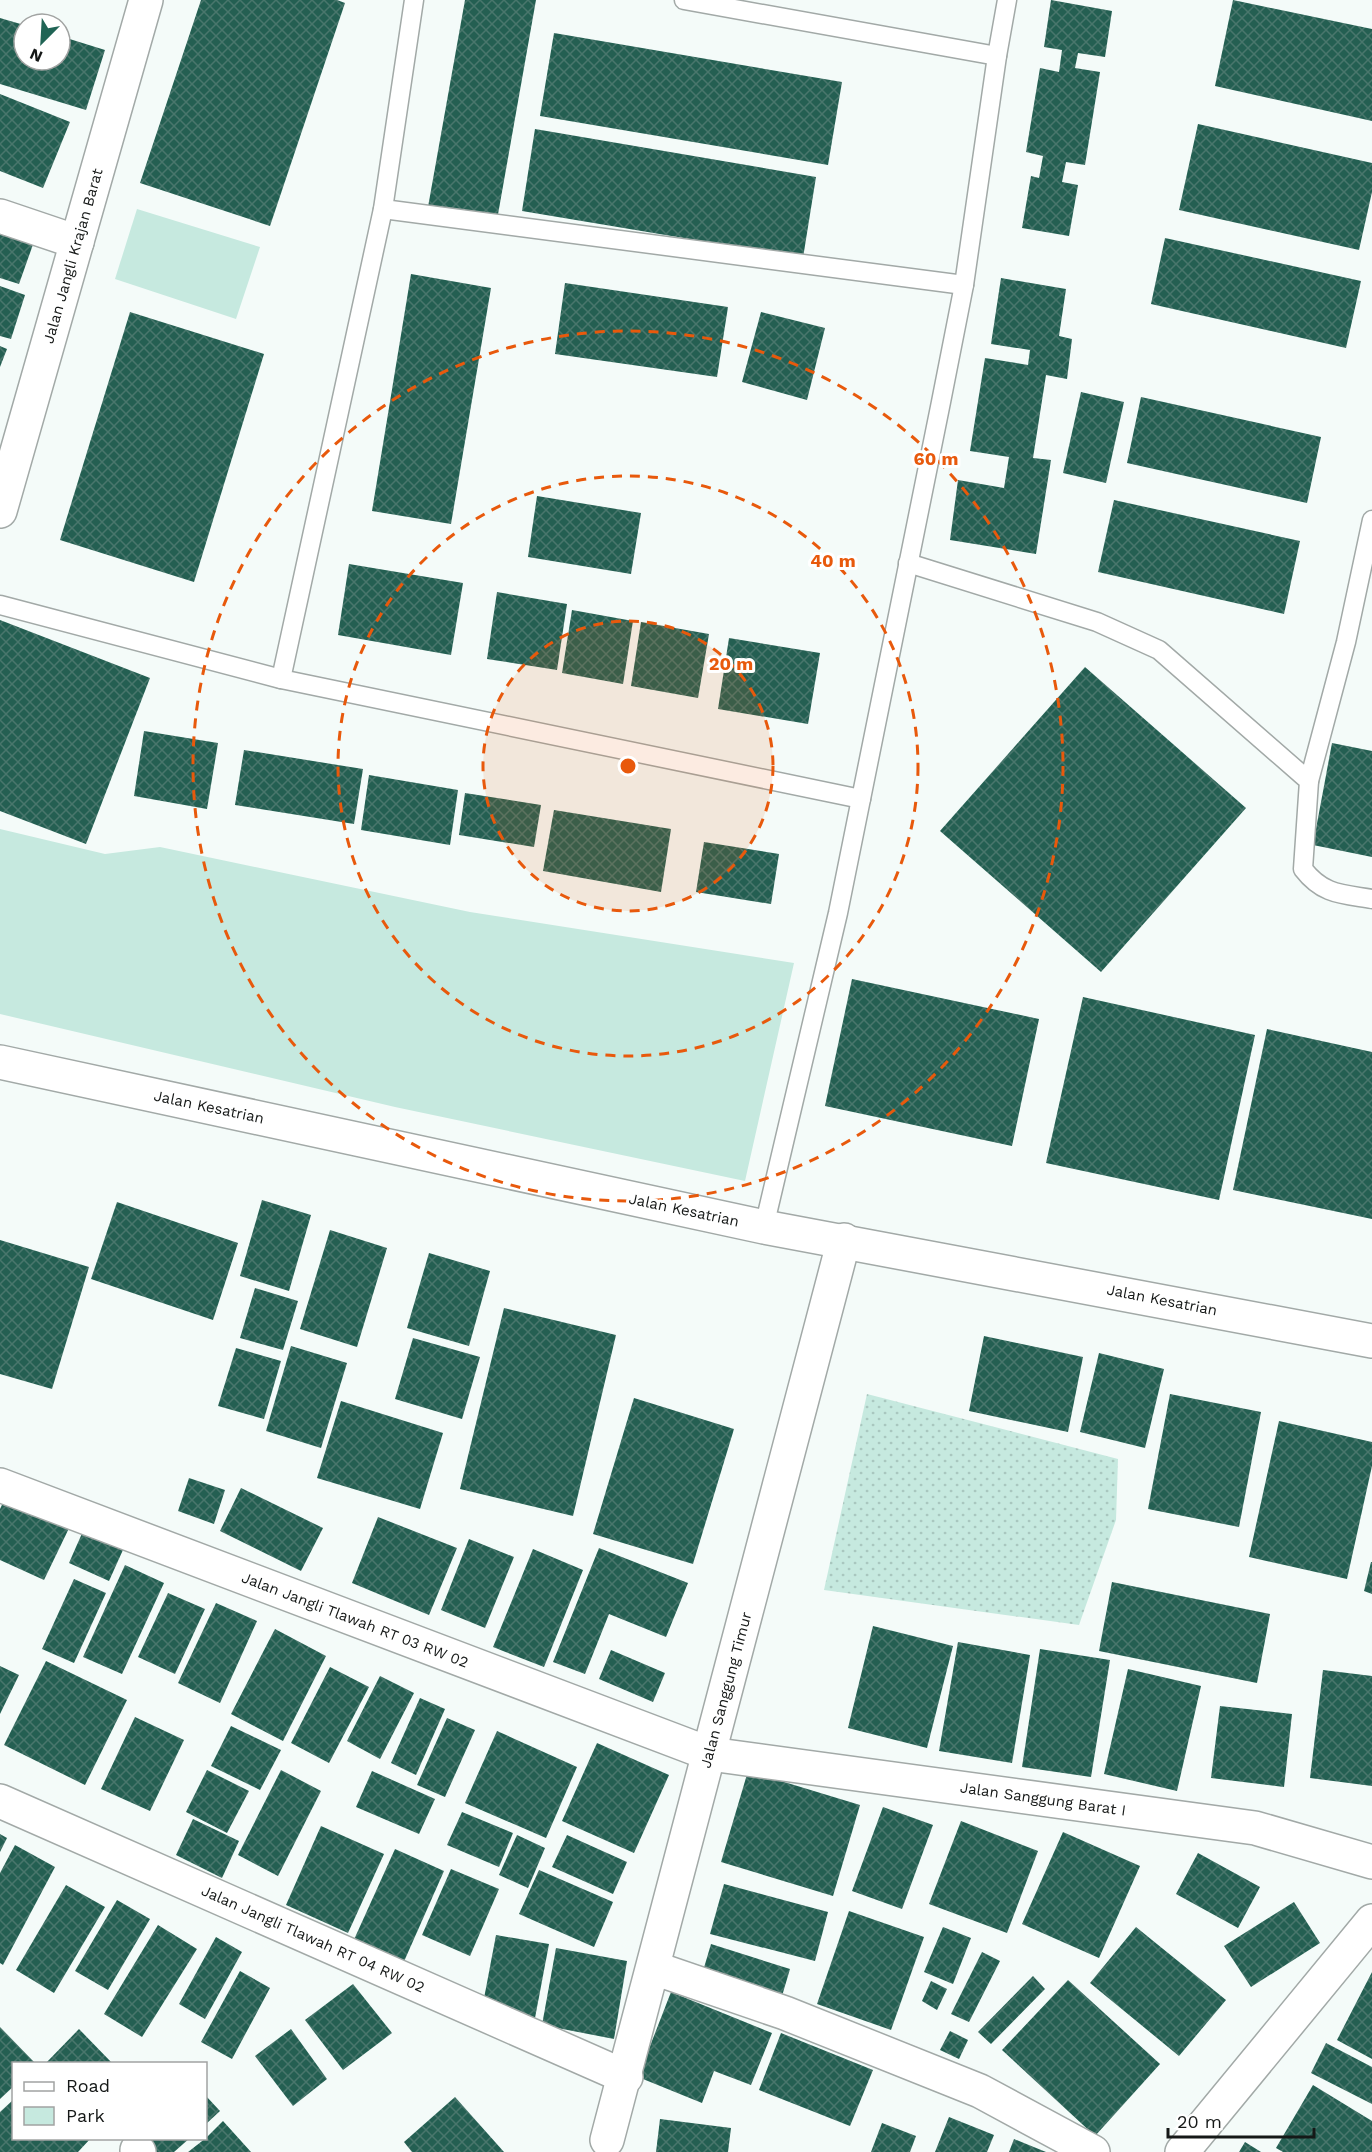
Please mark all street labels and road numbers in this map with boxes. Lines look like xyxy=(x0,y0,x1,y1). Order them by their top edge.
street label: Jalan Jangli Krajan Barat xyxy=(39,166,107,346)
street label: Jalan Kesatrian xyxy=(152,1087,266,1127)
street label: Jalan Kesatrian xyxy=(627,1190,741,1230)
street label: Jalan Kesatrian xyxy=(1105,1280,1219,1320)
street label: Jalan Jangli Tlawah RT 03 RW 02 xyxy=(239,1568,471,1672)
street label: Jalan Sanggung Timur xyxy=(696,1610,756,1770)
street label: Jalan Sanggung Barat I xyxy=(959,1778,1127,1820)
street label: Jalan Jangli Tlawah RT 04 RW 02 xyxy=(199,1882,427,1996)

